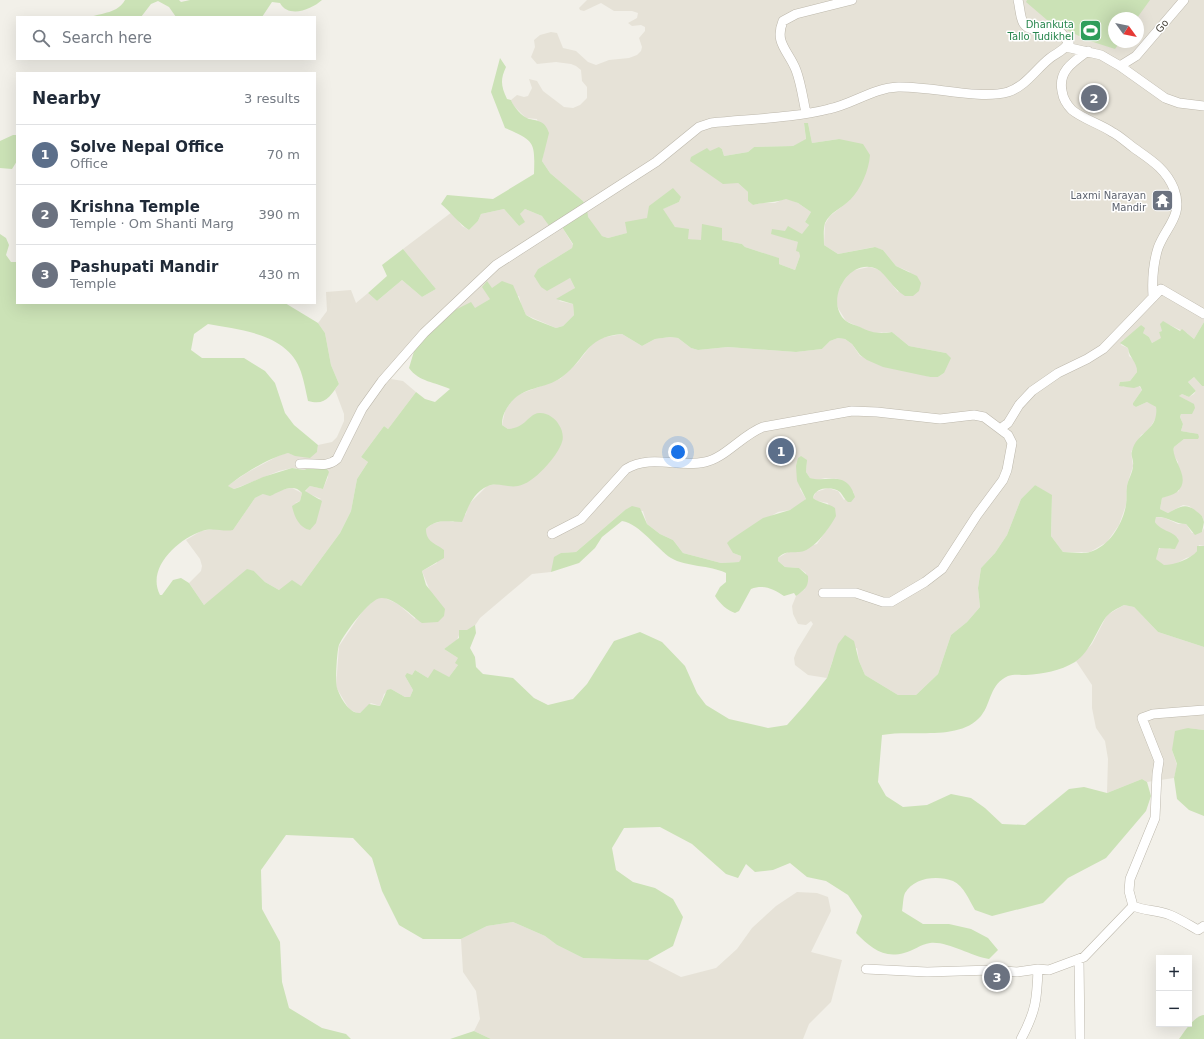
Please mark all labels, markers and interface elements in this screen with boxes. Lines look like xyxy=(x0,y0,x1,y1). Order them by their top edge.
north arrow xyxy=(1108,12,1144,48)
search box xyxy=(16,16,316,60)
sports icon: Dhankuta Tallo Tudikhel xyxy=(1077,17,1103,43)
street label: Go xyxy=(1153,17,1171,35)
place label: Dhankuta Tallo Tudikhel xyxy=(1006,19,1074,42)
icon: search xyxy=(30,27,52,49)
text: Search here xyxy=(62,29,152,47)
pin: 2 xyxy=(1081,83,1107,113)
text: Nearby xyxy=(32,88,101,108)
text: 3 results xyxy=(244,91,300,106)
text: Solve Nepal Office xyxy=(70,138,224,156)
text: 1 xyxy=(40,147,50,162)
text: 70 m xyxy=(267,147,300,162)
text: Office xyxy=(70,156,108,171)
temple icon: Laxmi Narayan Mandir xyxy=(1149,188,1175,214)
place label: Laxmi Narayan Mandir xyxy=(1070,190,1147,213)
text: Krishna Temple xyxy=(70,198,200,216)
text: 2 xyxy=(40,207,50,222)
text: 390 m xyxy=(258,207,300,222)
text: Temple · Om Shanti Marg xyxy=(70,216,234,231)
text: Pashupati Mandir xyxy=(70,258,218,276)
text: 3 xyxy=(40,267,50,282)
text: 430 m xyxy=(258,267,300,282)
text: Temple xyxy=(70,276,116,291)
pin: 1 xyxy=(768,436,794,466)
your location xyxy=(668,442,688,462)
map controls xyxy=(1156,955,1192,1027)
button: + xyxy=(1156,955,1192,991)
pin: 3 xyxy=(984,962,1010,992)
button: − xyxy=(1156,991,1192,1027)

